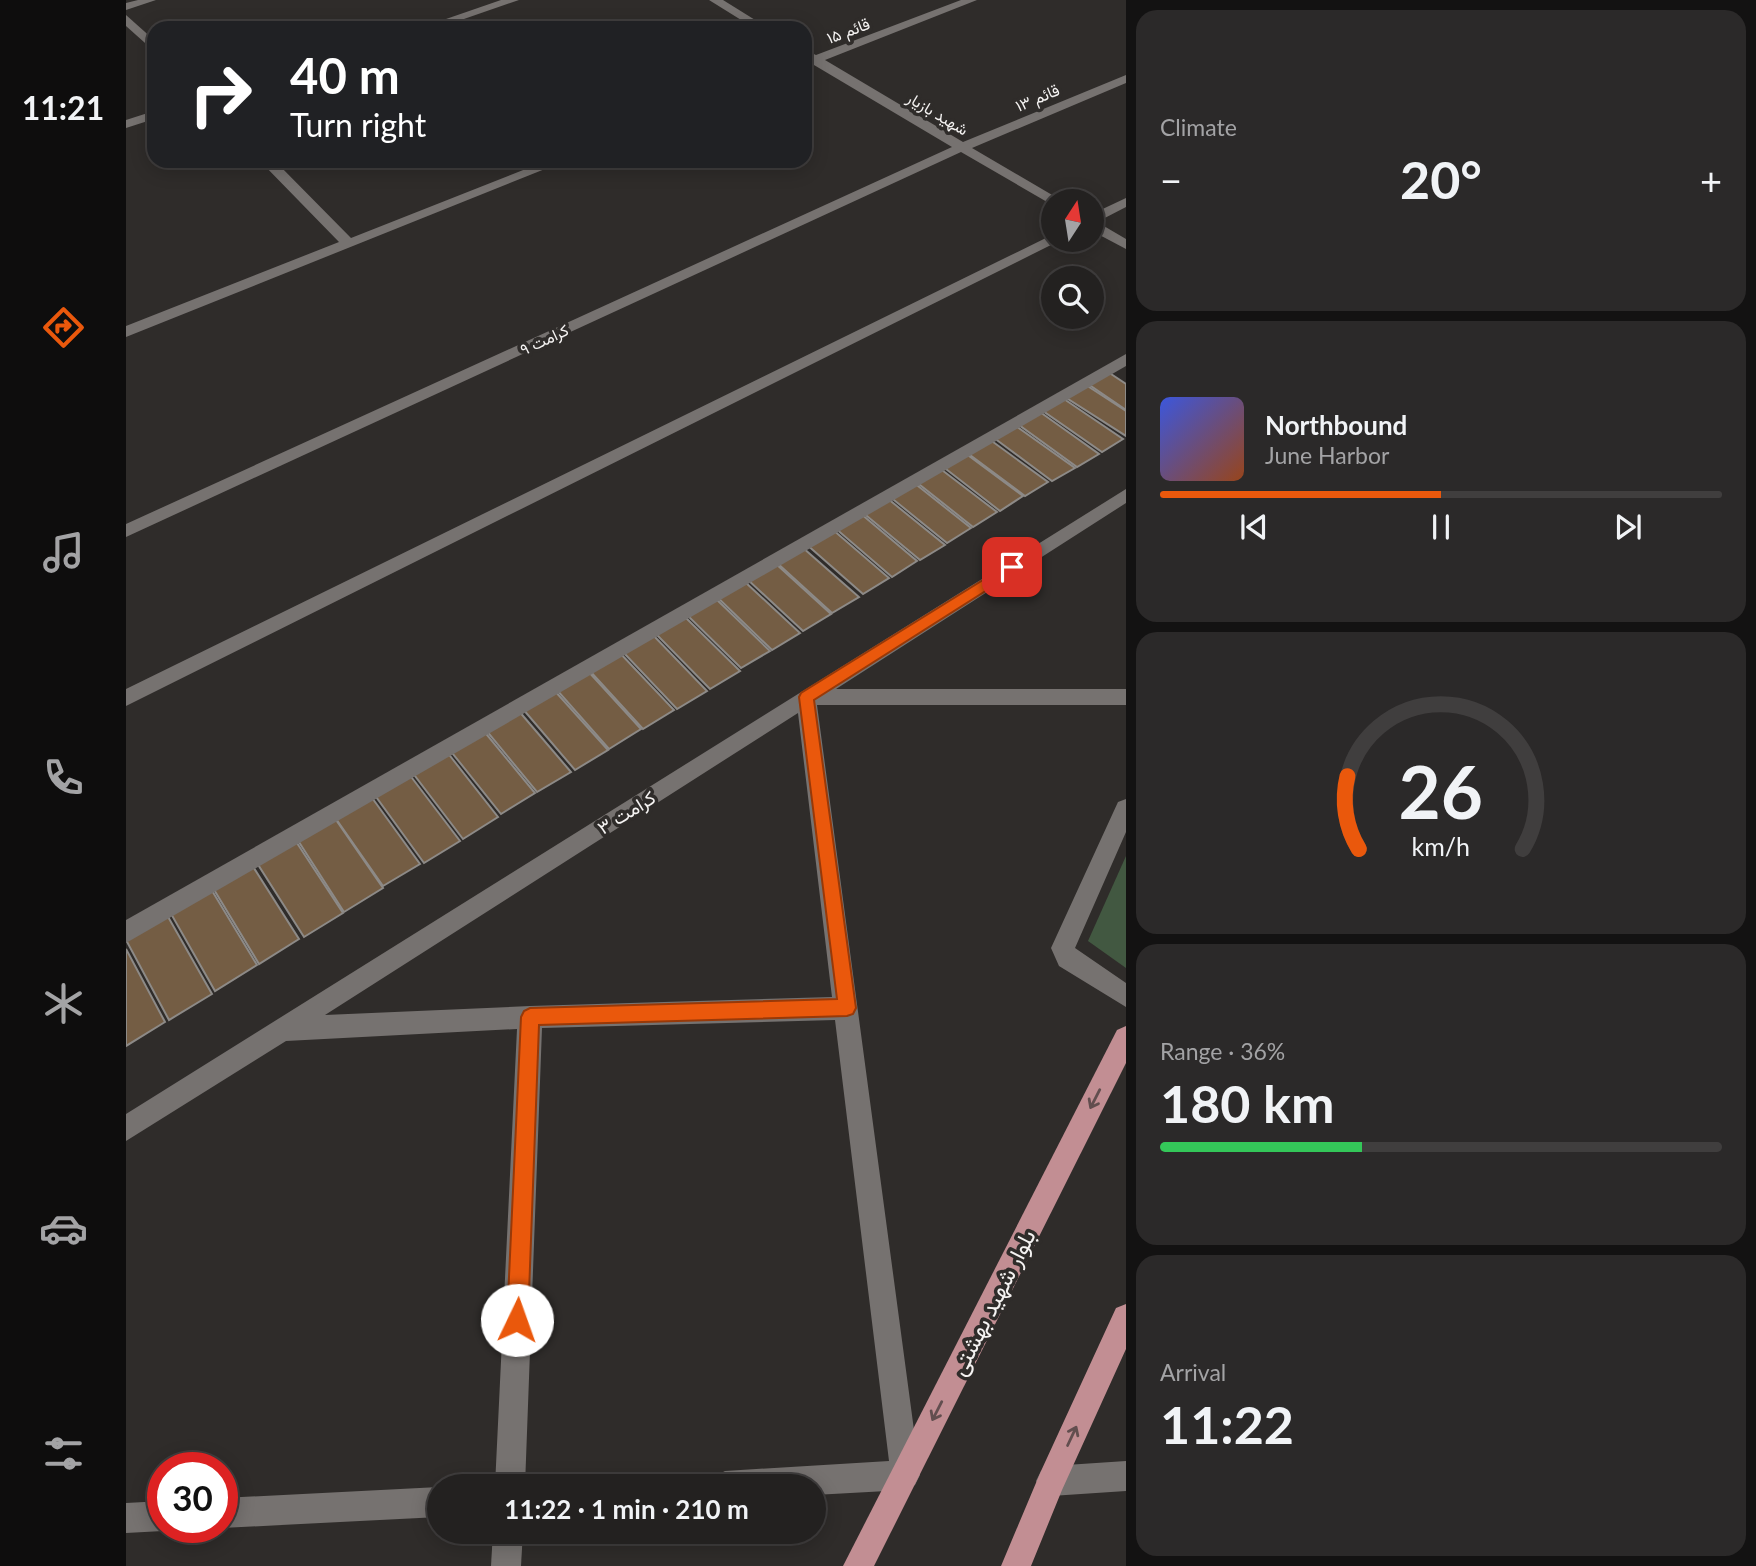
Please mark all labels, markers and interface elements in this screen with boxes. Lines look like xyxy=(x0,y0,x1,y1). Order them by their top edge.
street label: قائم ۱۵ xyxy=(824,13,873,49)
text: 40 m xyxy=(290,46,400,104)
icon: right xyxy=(175,49,266,140)
street label: قائم ۱۳ xyxy=(1012,79,1063,117)
street label: شهید بازیار xyxy=(902,87,972,140)
text: 11:21 xyxy=(22,88,104,127)
text: Turn right xyxy=(290,105,426,144)
text: Climate xyxy=(1160,113,1237,141)
text: 20° xyxy=(1400,148,1482,210)
text: − xyxy=(1160,157,1182,203)
text: + xyxy=(1700,157,1722,203)
north arrow xyxy=(1041,189,1104,252)
map controls xyxy=(1041,189,1104,329)
button: search xyxy=(1041,266,1104,329)
icon: directions xyxy=(39,303,88,352)
street label: کرامت ۹ xyxy=(517,320,572,360)
text: Northbound xyxy=(1265,409,1407,441)
text: June Harbor xyxy=(1265,441,1389,469)
icon: previous xyxy=(1235,508,1273,546)
icon: pause xyxy=(1422,508,1460,546)
icon: next xyxy=(1609,508,1647,546)
icon: music xyxy=(39,528,88,577)
pin xyxy=(982,537,1042,597)
icon: arrive xyxy=(993,548,1031,586)
text: 26 xyxy=(1399,747,1483,835)
icon: phone xyxy=(39,753,88,802)
street label: کرامت ۳ xyxy=(593,785,660,840)
text: km/h xyxy=(1412,831,1470,861)
icon: climate xyxy=(39,979,88,1028)
text: Range · 36% xyxy=(1160,1037,1285,1065)
text: 180 km xyxy=(1160,1072,1334,1134)
one-way arrow xyxy=(1088,1088,1102,1109)
icon: car xyxy=(39,1204,88,1253)
street label: بلوار شهید بهشتی xyxy=(943,1224,1043,1381)
position arrow xyxy=(480,1283,554,1357)
text: Arrival xyxy=(1160,1358,1226,1386)
text: 11:22 xyxy=(1160,1393,1294,1455)
one-way arrow xyxy=(930,1400,943,1421)
one-way arrow xyxy=(1066,1426,1079,1447)
icon: filters xyxy=(39,1429,88,1478)
speed limit sign: 30 xyxy=(147,1452,238,1543)
text: 11:22 · 1 min · 210 m xyxy=(504,1493,749,1525)

